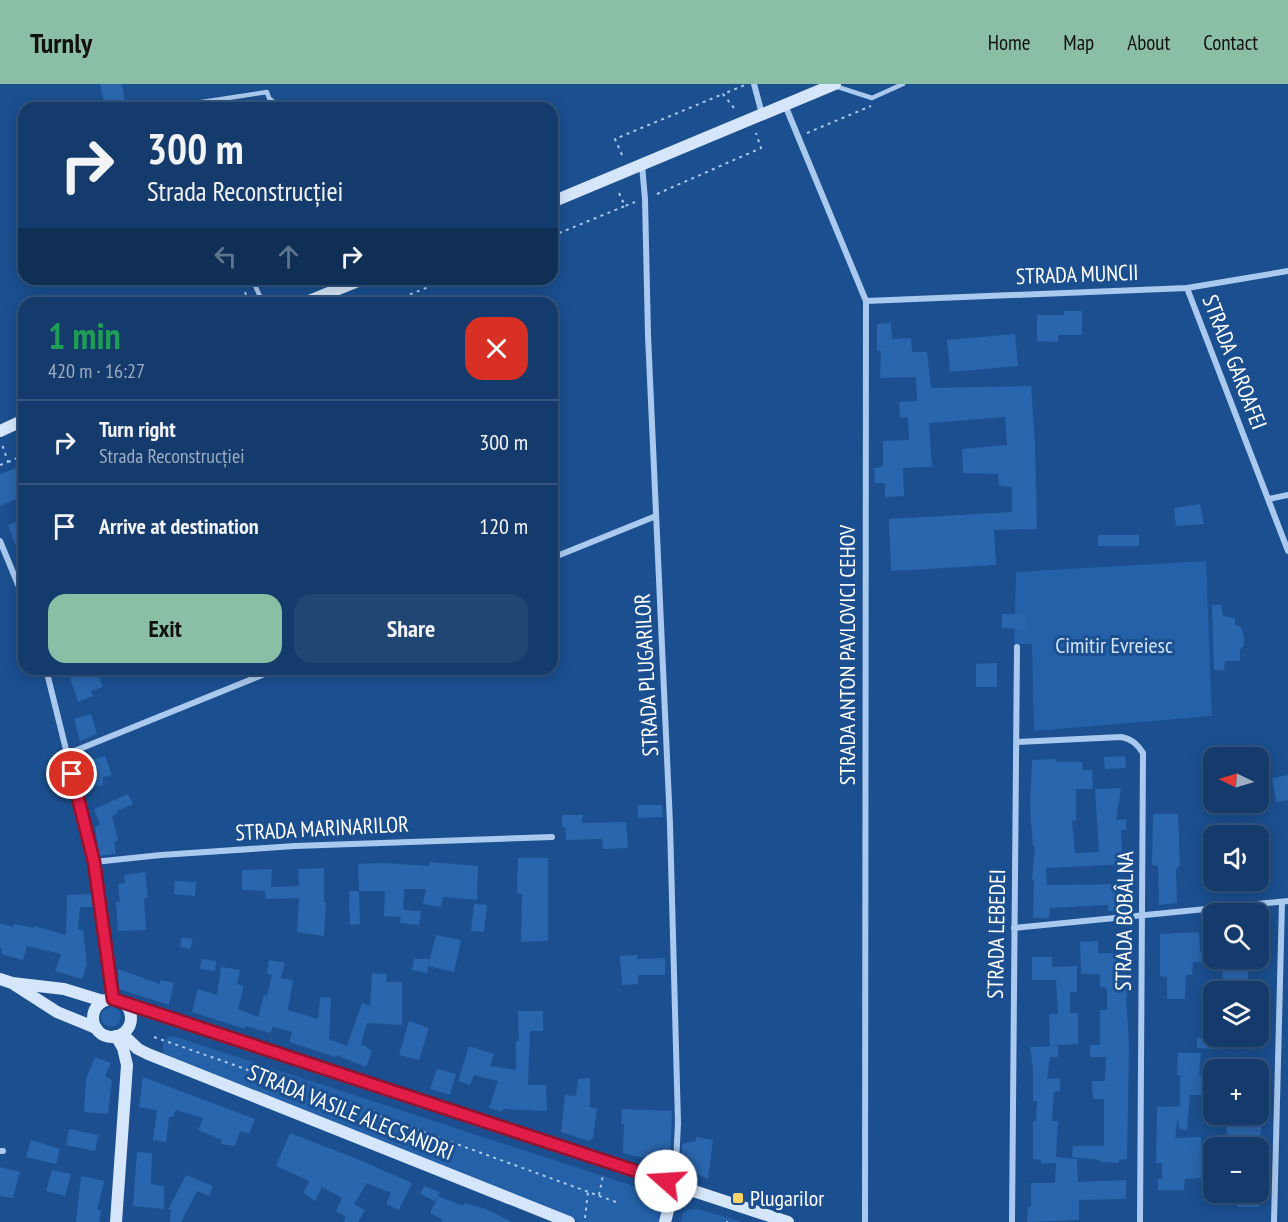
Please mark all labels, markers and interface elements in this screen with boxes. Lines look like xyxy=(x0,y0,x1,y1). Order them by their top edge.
text: Turnly xyxy=(30,24,92,61)
text: Home xyxy=(988,29,1030,56)
text: Map xyxy=(1063,29,1094,56)
text: About xyxy=(1127,29,1170,56)
text: Contact xyxy=(1203,29,1258,56)
text: 300 m xyxy=(147,121,244,176)
icon: right xyxy=(48,126,126,204)
text: Strada Reconstrucției xyxy=(147,174,343,208)
icon: left xyxy=(209,240,242,273)
icon: ahead xyxy=(272,240,305,273)
icon: right xyxy=(335,240,368,273)
street label: STRADA MUNCII xyxy=(1015,258,1139,290)
street label: STRADA GAROAFEI xyxy=(1196,291,1274,433)
text: 1 min xyxy=(48,312,121,359)
button: close xyxy=(465,317,528,380)
text: 420 m · 16:27 xyxy=(48,358,145,384)
text: Turn right xyxy=(99,415,176,443)
icon: right xyxy=(48,426,81,459)
text: 300 m xyxy=(479,428,528,456)
text: Strada Reconstrucției xyxy=(99,443,245,469)
icon: arrive xyxy=(48,510,81,543)
text: Arrive at destination xyxy=(99,512,259,540)
text: 120 m xyxy=(479,512,528,540)
street label: STRADA ANTON PAVLOVICI CEHOV xyxy=(833,524,861,785)
street label: STRADA PLUGARILOR xyxy=(628,593,664,757)
button: Exit xyxy=(48,594,282,663)
button: Share xyxy=(294,594,528,663)
park label: Cimitir Evreiesc xyxy=(1055,631,1173,659)
north arrow xyxy=(1203,747,1269,813)
map controls xyxy=(1203,747,1269,1203)
pin xyxy=(46,748,97,799)
icon: arrive xyxy=(55,757,88,790)
street label: STRADA MARINARILOR xyxy=(235,809,409,847)
button: sound xyxy=(1203,825,1269,891)
street label: STRADA BOBÂLNA xyxy=(1109,850,1139,991)
street label: STRADA LEBEDEI xyxy=(981,869,1011,999)
button: search xyxy=(1203,903,1269,969)
button: layers xyxy=(1203,981,1269,1047)
street label: STRADA VASILE ALECSANDRI xyxy=(244,1058,458,1166)
button: + xyxy=(1203,1059,1269,1125)
button: − xyxy=(1203,1137,1269,1203)
position arrow xyxy=(634,1149,698,1213)
place label: Plugarilor xyxy=(750,1184,824,1212)
marker: Plugarilor xyxy=(731,1191,745,1205)

